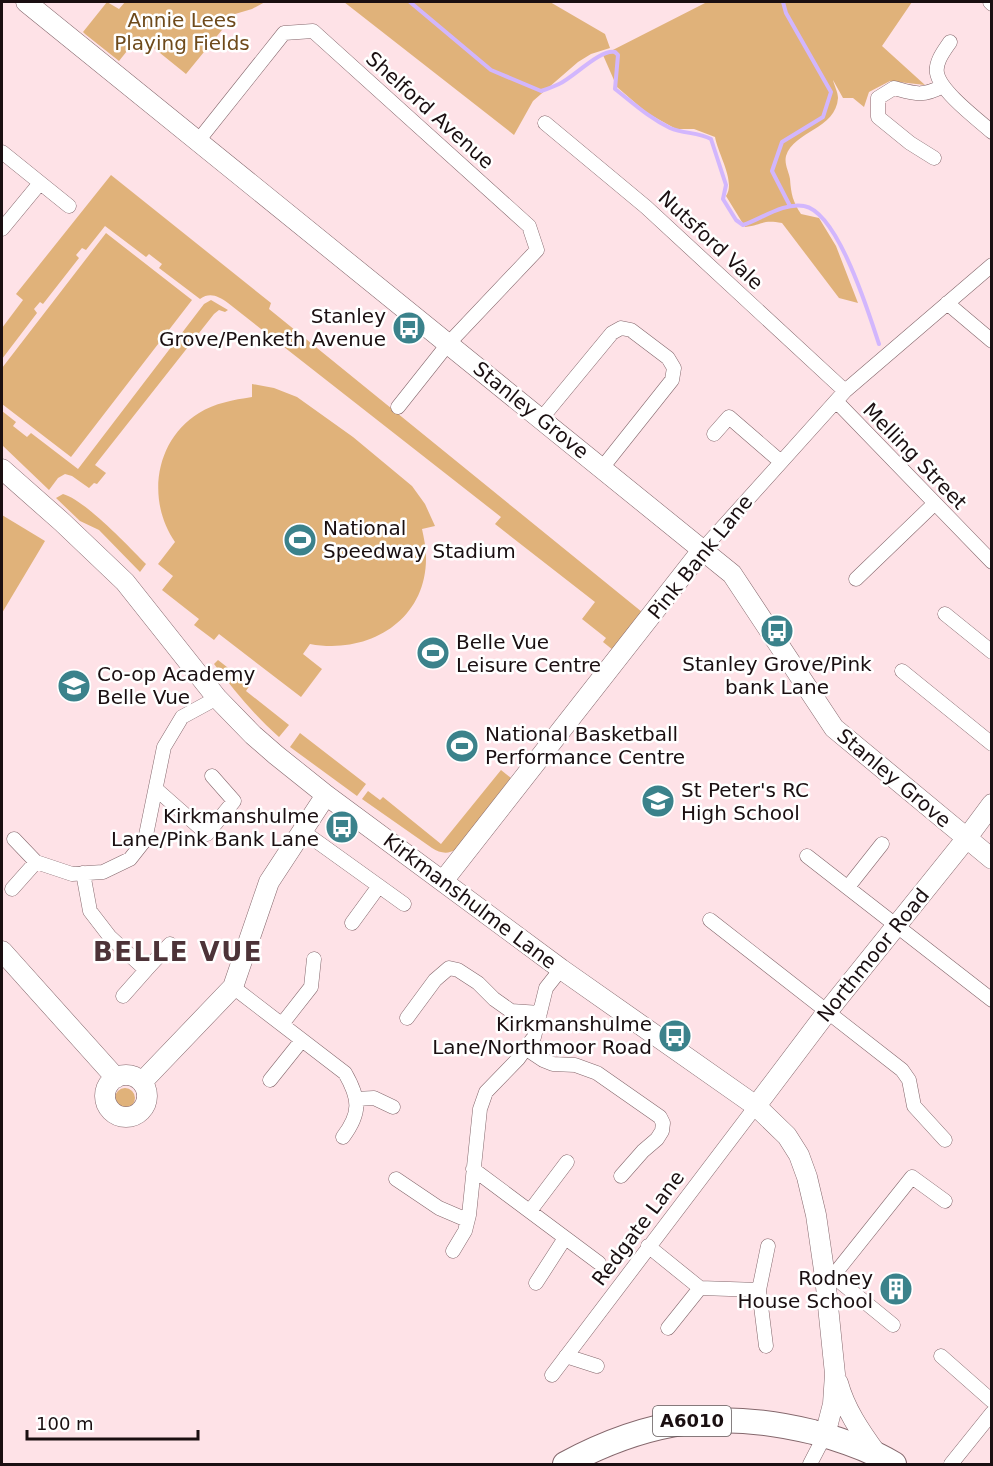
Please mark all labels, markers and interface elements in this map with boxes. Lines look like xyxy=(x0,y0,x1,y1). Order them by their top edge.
park label: Annie Lees Playing Fields xyxy=(114,8,250,55)
street label: Shelford Avenue xyxy=(361,46,499,174)
street label: Nutsford Vale xyxy=(654,185,768,295)
place label: Stanley Grove/Penketh Avenue xyxy=(159,304,386,351)
bus stop icon: Stanley Grove/Penketh Avenue xyxy=(391,310,427,346)
street label: Stanley Grove xyxy=(469,356,593,464)
street label: Melling Street xyxy=(858,398,972,514)
street label: Pink Bank Lane xyxy=(643,490,757,624)
place label: National Speedway Stadium xyxy=(323,516,516,563)
sports icon: National Speedway Stadium xyxy=(282,522,318,558)
bus stop icon: Stanley Grove/Pink bank Lane xyxy=(759,613,795,649)
place label: Belle Vue Leisure Centre xyxy=(456,630,601,677)
sports icon: Belle Vue Leisure Centre xyxy=(415,635,451,671)
place label: Stanley Grove/Pink bank Lane xyxy=(682,652,872,699)
place label: Co-op Academy Belle Vue xyxy=(97,662,256,709)
school or university icon: Co-op Academy Belle Vue xyxy=(56,668,92,704)
place label: National Basketball Performance Centre xyxy=(485,722,685,769)
street label: Stanley Grove xyxy=(832,723,956,833)
sports icon: National Basketball Performance Centre xyxy=(444,728,480,764)
place label: St Peter's RC High School xyxy=(681,778,809,825)
school or university icon: St Peter's RC High School xyxy=(640,783,676,819)
place label: Kirkmanshulme Lane/Pink Bank Lane xyxy=(111,804,319,851)
bus stop icon: Kirkmanshulme Lane/Pink Bank Lane xyxy=(324,809,360,845)
street label: Kirkmanshulme Lane xyxy=(379,828,561,974)
street label: Northmoor Road xyxy=(812,883,934,1027)
district label: BELLE VUE xyxy=(93,937,263,967)
place label: Kirkmanshulme Lane/Northmoor Road xyxy=(432,1012,652,1059)
bus stop icon: Kirkmanshulme Lane/Northmoor Road xyxy=(657,1018,693,1054)
street label: Redgate Lane xyxy=(587,1166,689,1290)
place label: Rodney House School xyxy=(738,1266,873,1313)
building icon: Rodney House School xyxy=(878,1271,914,1307)
scale bar xyxy=(27,1403,198,1441)
road number: A6010 xyxy=(653,1406,731,1436)
text: 100 m xyxy=(36,1413,94,1434)

